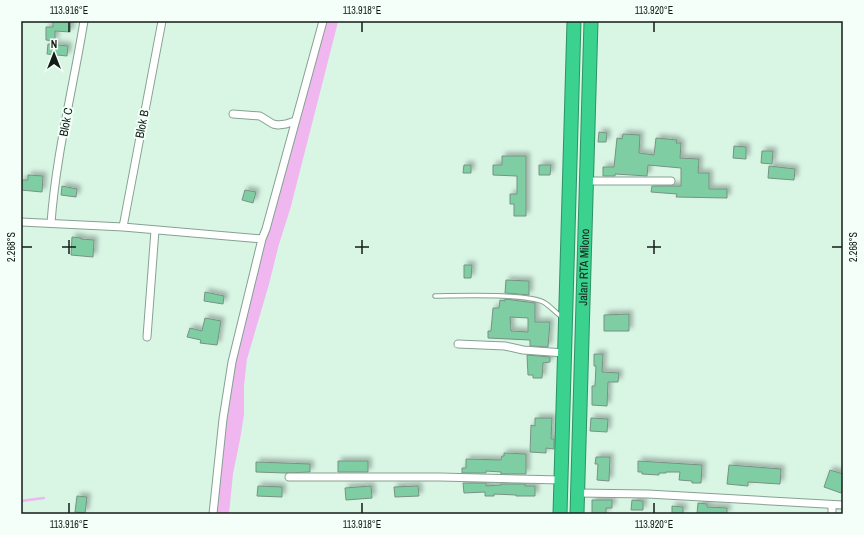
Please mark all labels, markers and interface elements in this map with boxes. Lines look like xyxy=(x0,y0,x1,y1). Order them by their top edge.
text: 113.916°E xyxy=(50,4,88,17)
text: 113.918°E xyxy=(343,4,381,17)
text: 113.920°E xyxy=(635,4,673,17)
north arrow xyxy=(34,34,74,74)
text: N xyxy=(51,37,57,51)
street label: Blok C xyxy=(55,106,77,138)
street label: Blok B xyxy=(131,108,153,139)
street label: Jalan RTA Milono xyxy=(575,228,593,306)
text: 2.268°S xyxy=(5,231,18,262)
text: 2.268°S xyxy=(847,231,860,262)
text: 113.916°E xyxy=(50,518,88,531)
text: 113.918°E xyxy=(343,518,381,531)
text: 113.920°E xyxy=(635,518,673,531)

